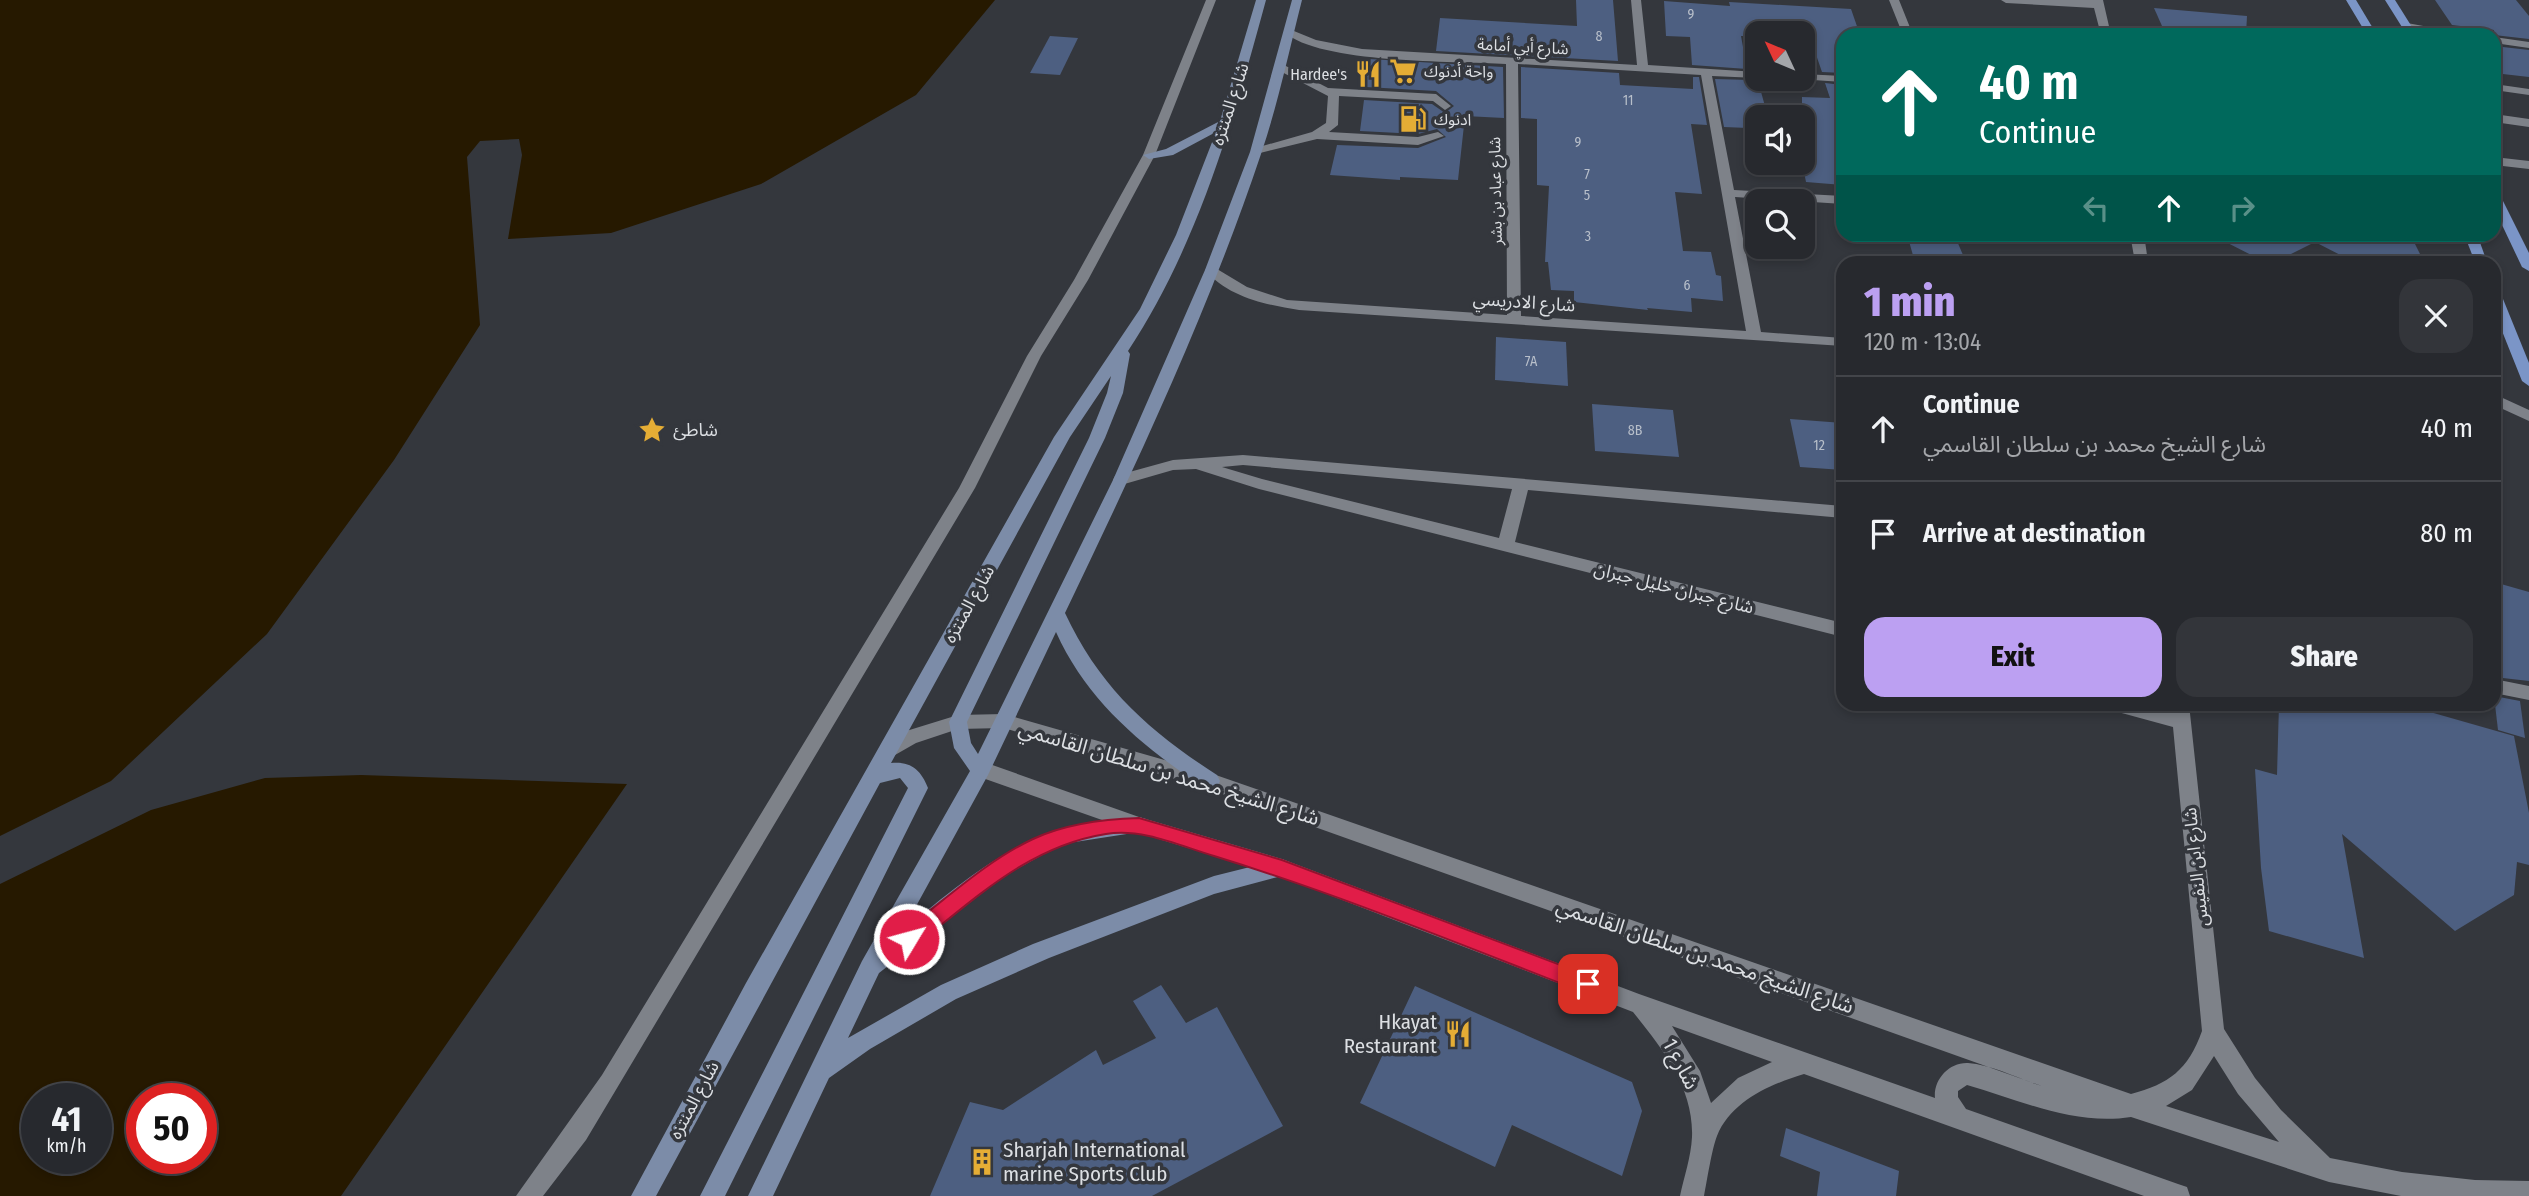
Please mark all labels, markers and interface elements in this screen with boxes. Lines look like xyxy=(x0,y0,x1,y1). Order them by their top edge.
house number: 9 xyxy=(1688,6,1695,23)
north arrow xyxy=(1745,21,1815,91)
map controls xyxy=(1745,21,1815,259)
house number: 8 xyxy=(1596,28,1603,45)
street label: شارع أبي أمامة xyxy=(1477,35,1569,61)
text: 40 m xyxy=(1979,53,2079,112)
supermarket icon: واحة أدنوك xyxy=(1388,56,1418,86)
icon: ahead xyxy=(1864,56,1955,147)
restaurant icon: Hardee's xyxy=(1353,59,1383,89)
street label: شارع المنتزه xyxy=(1206,60,1256,149)
place label: واحة أدنوك xyxy=(1424,62,1493,81)
place label: Hardee's xyxy=(1290,65,1347,84)
house number: 11 xyxy=(1623,92,1633,109)
fuel station icon: ادنوك xyxy=(1398,104,1428,134)
button: sound xyxy=(1745,105,1815,175)
place label: ادنوك xyxy=(1434,110,1471,129)
text: Continue xyxy=(1979,113,2096,151)
house number: 9 xyxy=(1575,134,1582,151)
street label: شارع عباد بن بشر xyxy=(1485,137,1509,246)
house number: 7 xyxy=(1584,166,1590,183)
house number: 5 xyxy=(1584,187,1590,204)
button: search xyxy=(1745,189,1815,259)
icon: left xyxy=(2077,189,2115,227)
icon: ahead xyxy=(2150,189,2188,227)
icon: right xyxy=(2223,189,2261,227)
house number: 3 xyxy=(1585,228,1591,245)
house number: 6 xyxy=(1684,277,1691,294)
text: 1 min xyxy=(1864,277,1955,327)
button: close xyxy=(2399,279,2473,353)
street label: شارع الادريسي xyxy=(1472,287,1576,320)
text: 120 m · 13:04 xyxy=(1864,328,1981,356)
house number: 7A xyxy=(1525,353,1538,370)
text: Continue xyxy=(1923,389,2020,420)
icon: ahead xyxy=(1864,410,1902,448)
text: 40 m xyxy=(2421,413,2473,444)
place icon: شاطئ xyxy=(637,415,667,445)
place label: شاطئ xyxy=(673,419,718,441)
house number: 8B xyxy=(1628,422,1643,439)
text: شارع الشيخ محمد بن سلطان القاسمي xyxy=(1923,430,2266,458)
house number: 12 xyxy=(1813,437,1825,454)
icon: arrive xyxy=(1864,515,1902,553)
text: Arrive at destination xyxy=(1923,518,2146,549)
text: 80 m xyxy=(2420,518,2473,549)
street label: شارع جبران خليل جبران xyxy=(1591,558,1756,621)
street label: شارع المنتزه xyxy=(939,561,1002,648)
button: Exit xyxy=(1864,617,2162,697)
button: Share xyxy=(2176,617,2473,697)
street label: شارع الشيخ محمد بن سلطان القاسمي xyxy=(1015,715,1323,834)
street label: شارع ابن النفيس xyxy=(2179,806,2216,928)
street label: شارع الشيخ محمد بن سلطان القاسمي xyxy=(1552,893,1857,1022)
position arrow xyxy=(872,902,946,976)
pin xyxy=(1558,954,1618,1014)
icon: arrive xyxy=(1569,965,1607,1003)
place label: Hkayat Restaurant xyxy=(1344,1009,1437,1059)
restaurant icon: Hkayat Restaurant xyxy=(1443,1019,1473,1049)
street label: شارع 1 xyxy=(1655,1034,1705,1095)
street label: شارع المنتزه xyxy=(664,1057,726,1144)
speed limit sign: 50 xyxy=(126,1083,217,1174)
text: 41 xyxy=(51,1098,82,1140)
text: km/h xyxy=(46,1135,87,1157)
place label: Sharjah International marine Sports Club xyxy=(1003,1137,1186,1187)
building icon: Sharjah International marine Sports Club xyxy=(967,1147,997,1177)

